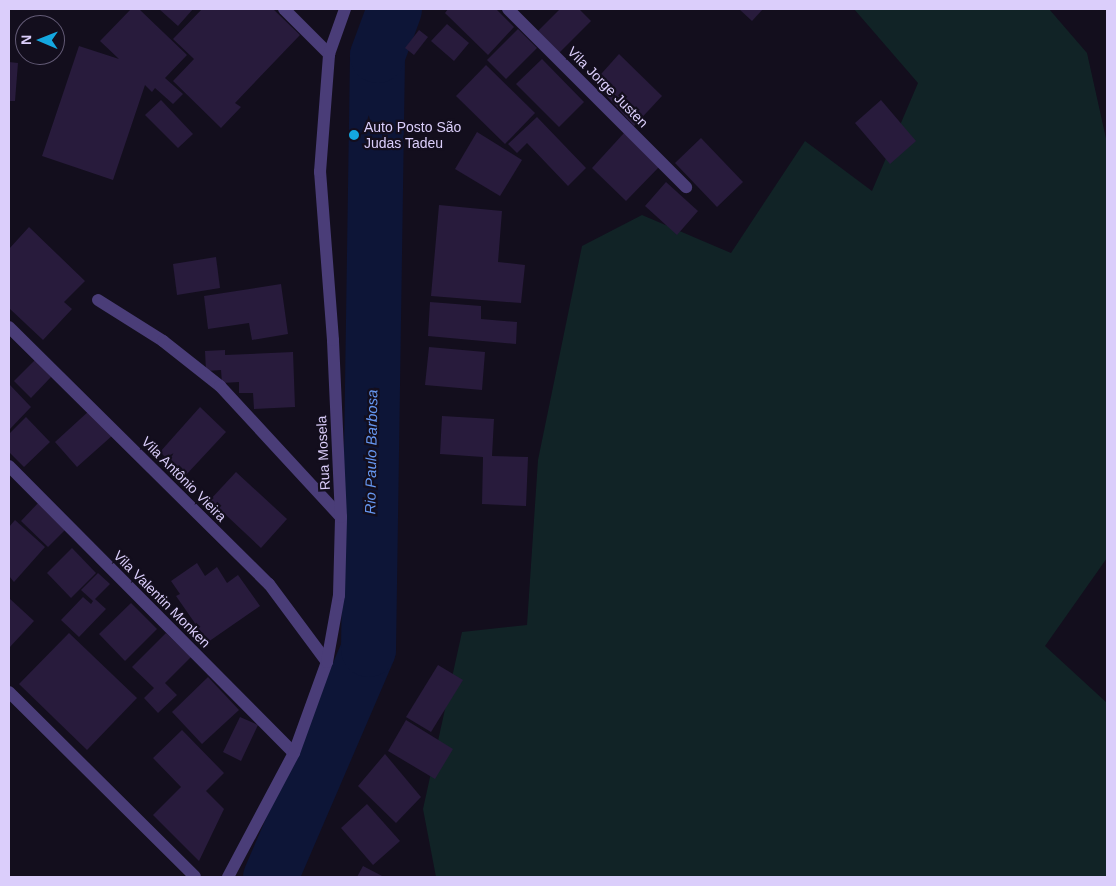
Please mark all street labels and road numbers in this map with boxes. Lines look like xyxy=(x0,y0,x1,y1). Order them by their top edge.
street label: Vila Jorge Justen xyxy=(564,43,652,131)
street label: Rua Mosela xyxy=(313,415,333,491)
street label: Vila Antônio Vieira xyxy=(138,433,230,525)
street label: Vila Valentin Monken xyxy=(110,547,214,651)

